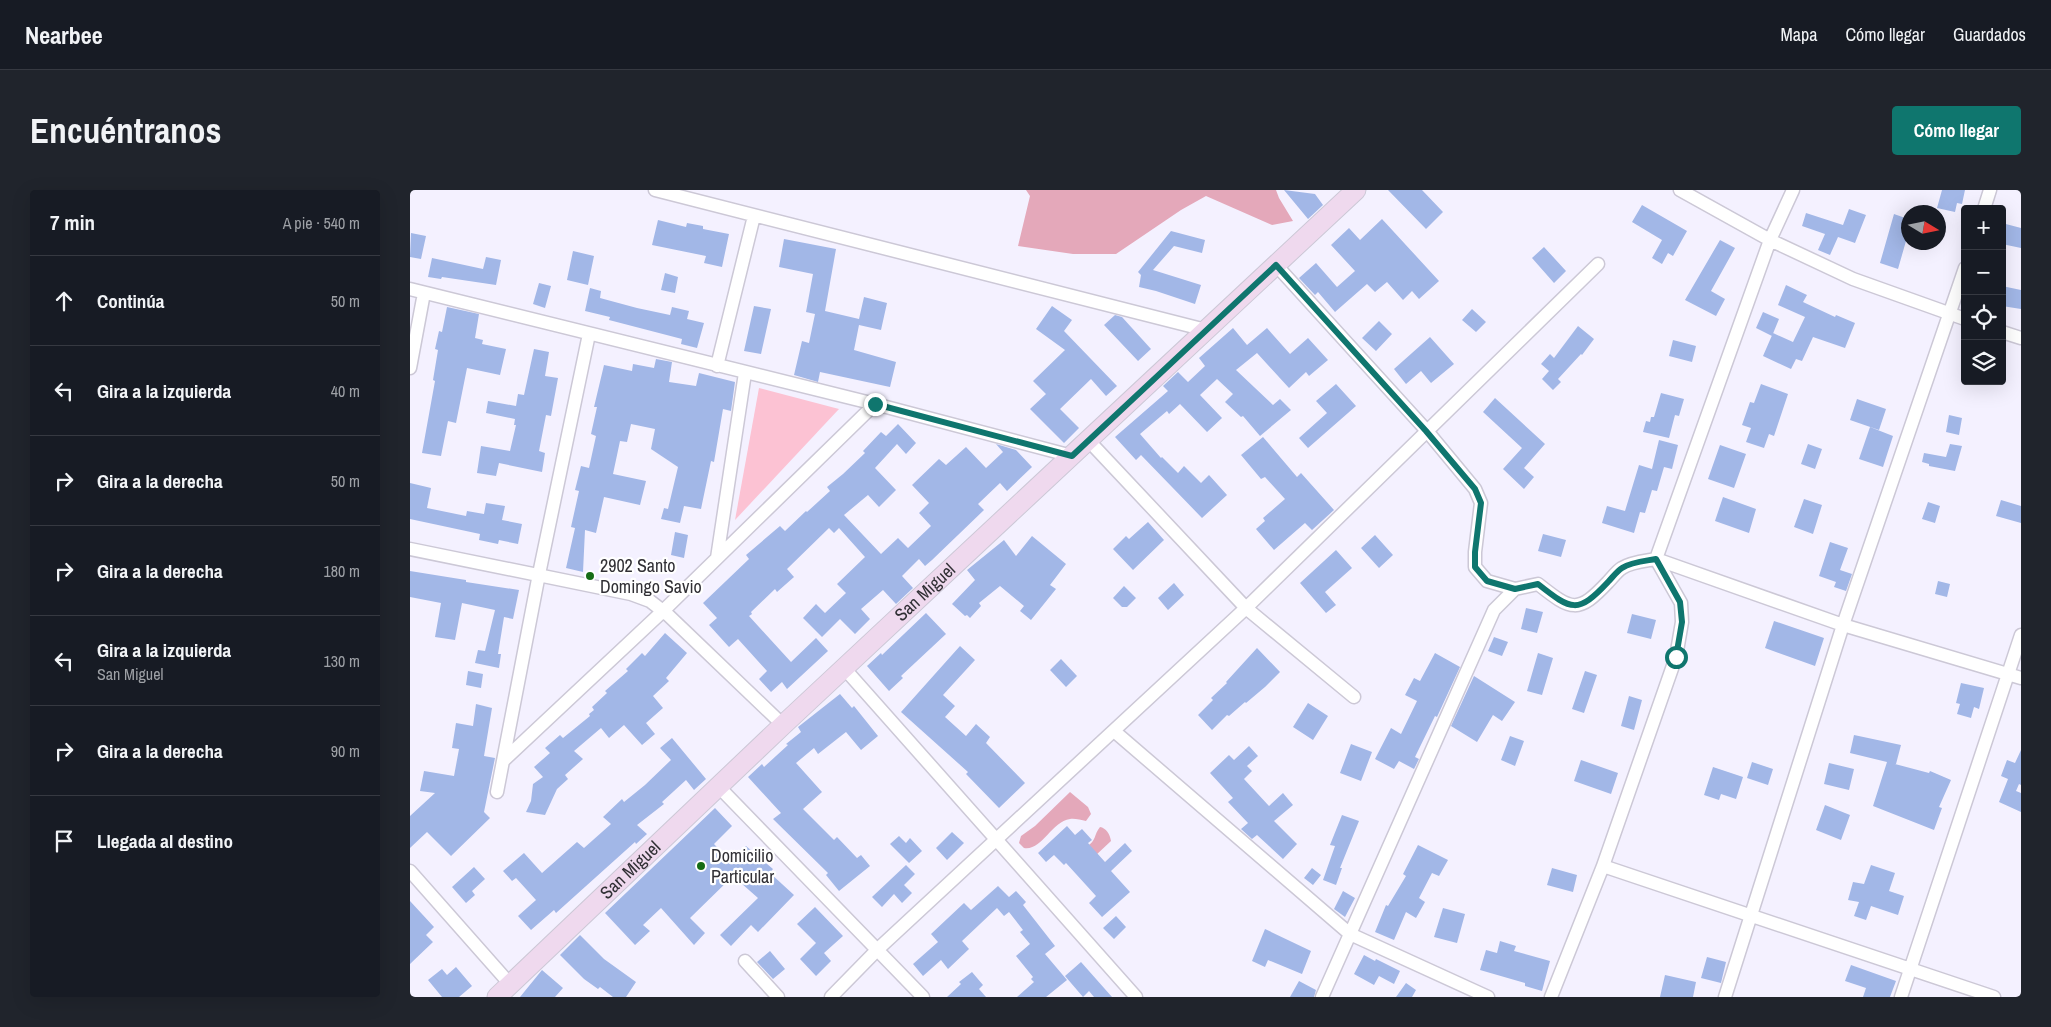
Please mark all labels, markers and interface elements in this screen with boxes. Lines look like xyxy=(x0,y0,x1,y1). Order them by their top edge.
text: Nearbee xyxy=(25,19,103,51)
text: Mapa xyxy=(1780,22,1817,47)
text: Cómo llegar xyxy=(1845,22,1925,47)
text: Guardados xyxy=(1953,22,2026,47)
button: Cómo llegar xyxy=(1892,106,2021,155)
text: Encuéntranos xyxy=(30,107,221,154)
north arrow xyxy=(1901,205,1946,250)
map controls xyxy=(1961,205,2006,385)
button: + xyxy=(1961,205,2006,250)
text: 7 min xyxy=(50,208,95,237)
text: A pie · 540 m xyxy=(283,212,360,234)
button: − xyxy=(1961,250,2006,295)
icon: ahead xyxy=(50,287,78,315)
text: Continúa xyxy=(97,288,165,314)
text: 50 m xyxy=(331,290,360,312)
button: locate xyxy=(1961,295,2006,340)
button: layers xyxy=(1961,340,2006,385)
icon: left xyxy=(50,377,78,405)
text: Gira a la izquierda xyxy=(97,378,231,404)
text: 40 m xyxy=(331,380,360,402)
route end xyxy=(864,393,887,416)
icon: right xyxy=(50,467,78,495)
text: Gira a la derecha xyxy=(97,468,223,494)
text: 50 m xyxy=(331,470,360,492)
place label: 2902 Santo Domingo Savio xyxy=(600,553,702,599)
icon: right xyxy=(50,557,78,585)
street label: San Miguel xyxy=(889,557,961,627)
text: Gira a la derecha xyxy=(97,558,223,584)
text: 180 m xyxy=(324,560,360,582)
marker: 2902 Santo Domingo Savio xyxy=(584,570,596,582)
text: Gira a la izquierda xyxy=(97,637,231,663)
route start xyxy=(1665,646,1688,669)
icon: left xyxy=(50,647,78,675)
text: 130 m xyxy=(324,650,360,672)
text: San Miguel xyxy=(97,663,163,685)
icon: right xyxy=(50,737,78,765)
text: Gira a la derecha xyxy=(97,738,223,764)
text: 90 m xyxy=(331,740,360,762)
icon: arrive xyxy=(50,827,78,855)
text: Llegada al destino xyxy=(97,828,233,854)
street label: San Miguel xyxy=(594,835,666,905)
place label: Domicilio Particular xyxy=(711,843,774,889)
marker: Domicilio Particular xyxy=(695,860,707,872)

